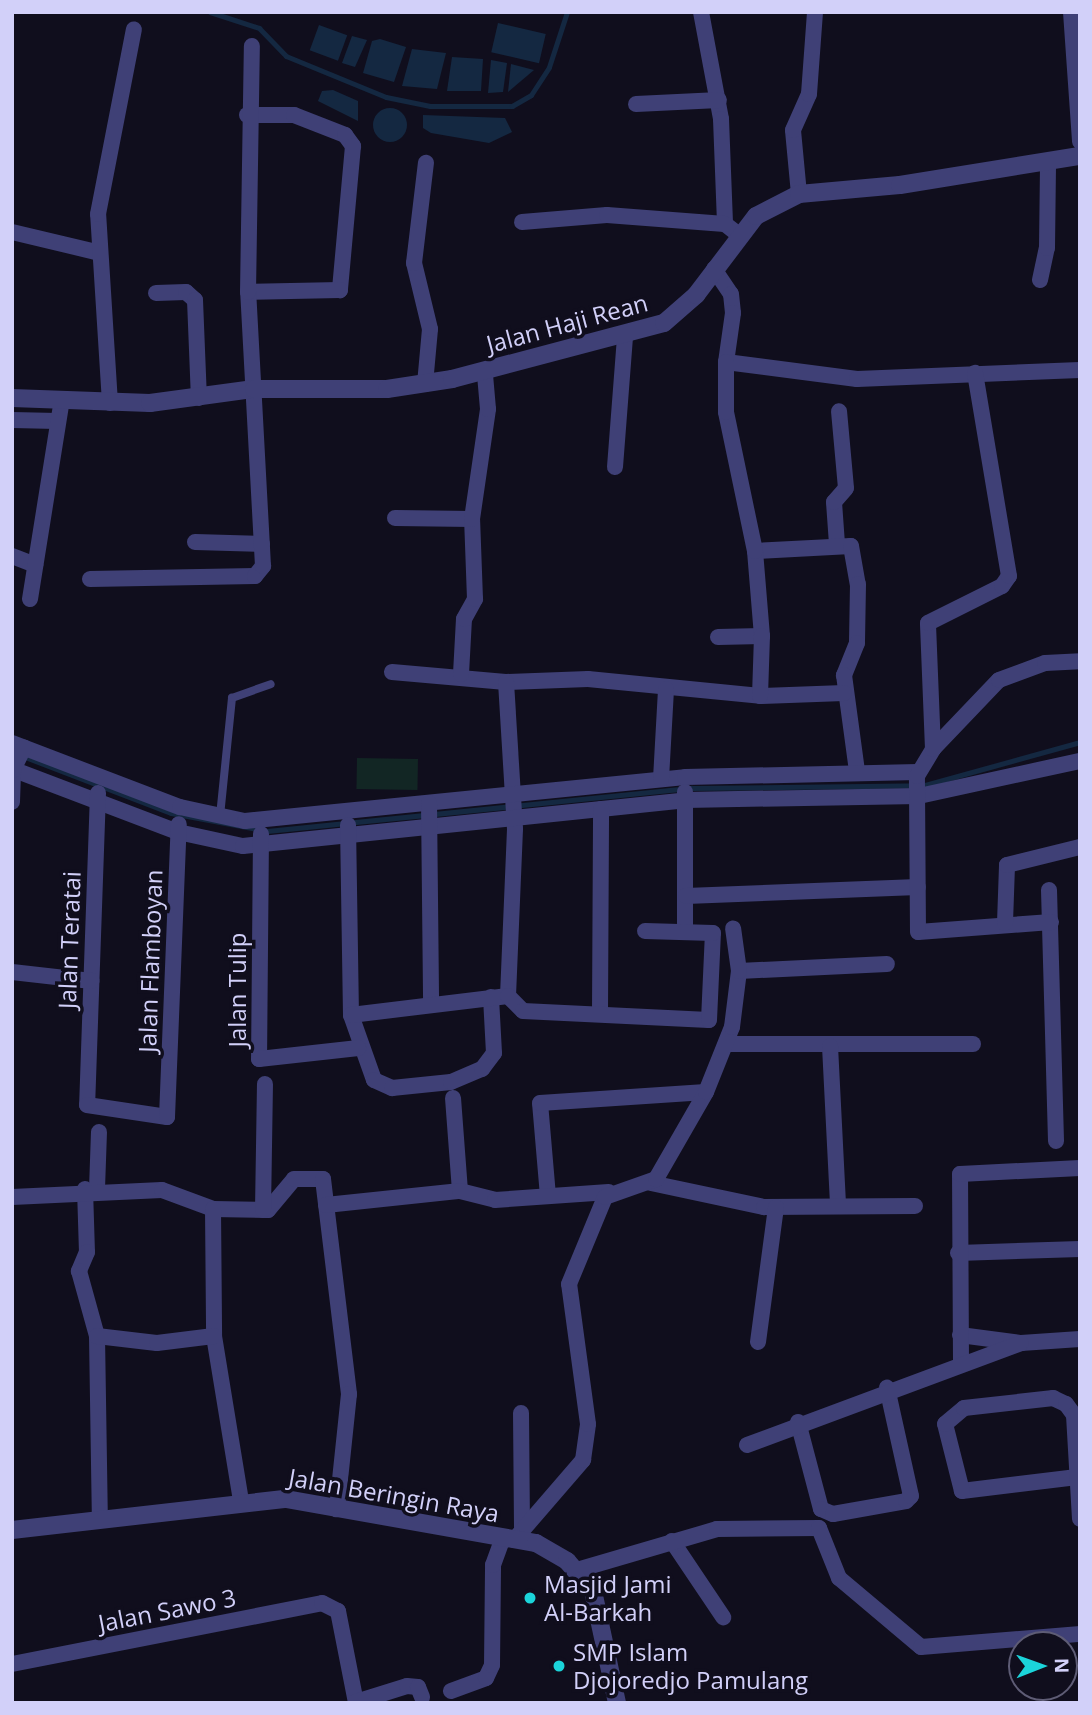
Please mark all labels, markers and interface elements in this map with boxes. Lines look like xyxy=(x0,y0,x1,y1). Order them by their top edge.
street label: Jalan Haji Rean xyxy=(483,288,651,358)
street label: Jalan Flamboyan xyxy=(132,869,168,1053)
street label: Jalan Teratai xyxy=(52,871,86,1009)
street label: Jalan Tulip xyxy=(223,933,251,1047)
street label: Jalan Beringin Raya xyxy=(286,1462,502,1528)
place label: Masjid Jami Al-Barkah xyxy=(544,1570,671,1626)
street label: Jalan Sawo 3 xyxy=(96,1583,238,1637)
marker: Masjid Jami Al-Barkah xyxy=(522,1590,538,1606)
north arrow xyxy=(1008,1631,1078,1701)
place label: SMP Islam Djojoredjo Pamulang xyxy=(573,1638,808,1694)
marker: SMP Islam Djojoredjo Pamulang xyxy=(551,1658,567,1674)
text: N xyxy=(1049,1658,1075,1674)

